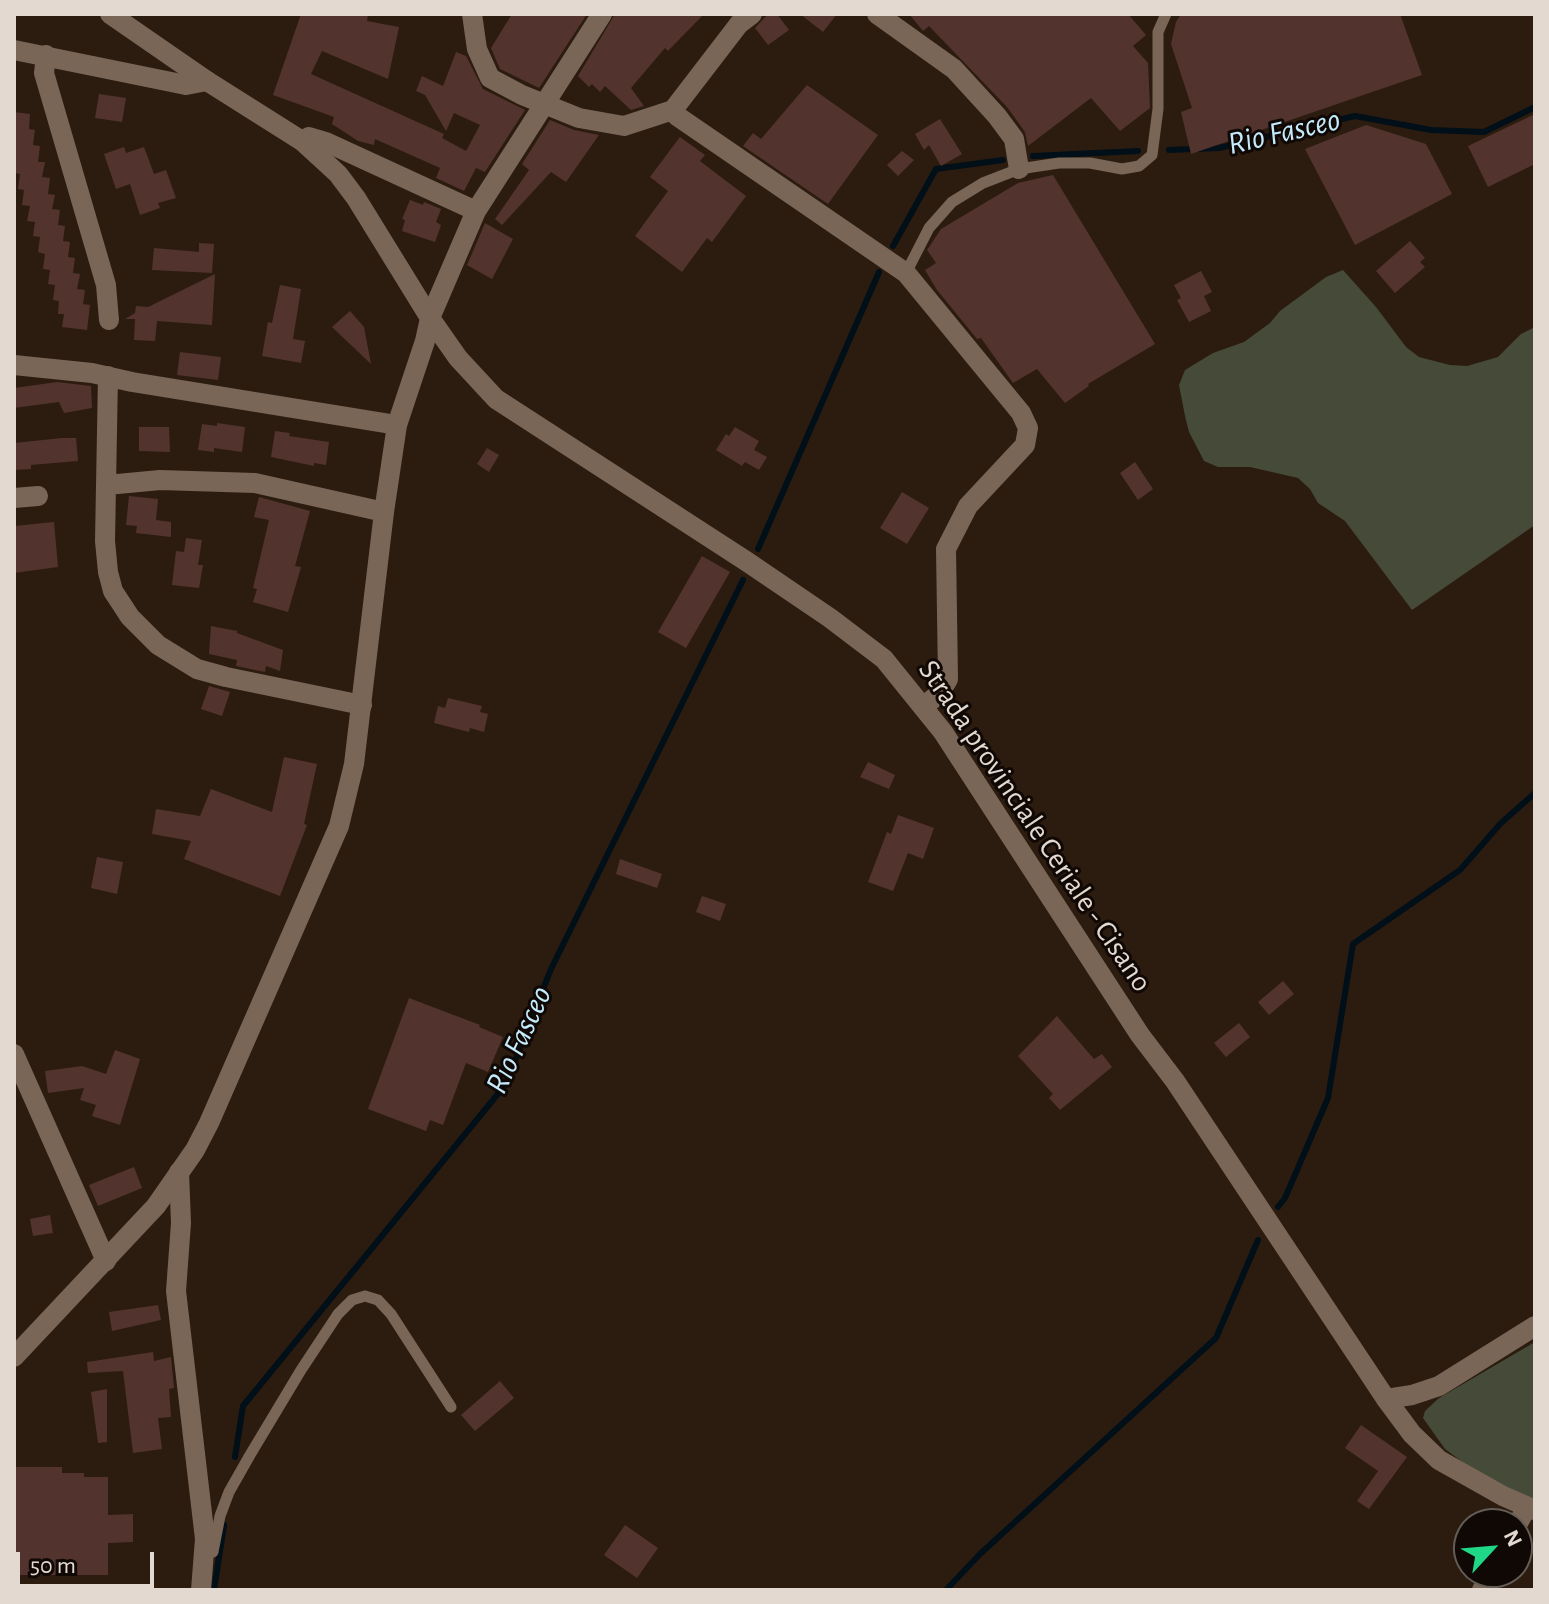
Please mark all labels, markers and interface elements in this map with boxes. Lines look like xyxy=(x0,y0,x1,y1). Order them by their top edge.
water label: Rio Fasceo xyxy=(1224,100,1344,164)
street label: Strada provinciale Ceriale - Cisano xyxy=(910,653,1160,999)
water label: Rio Fasceo xyxy=(477,980,561,1100)
north arrow xyxy=(1453,1508,1533,1588)
text: N xyxy=(1500,1527,1526,1550)
scale bar xyxy=(20,1536,158,1586)
text: 50 m xyxy=(30,1554,76,1578)

